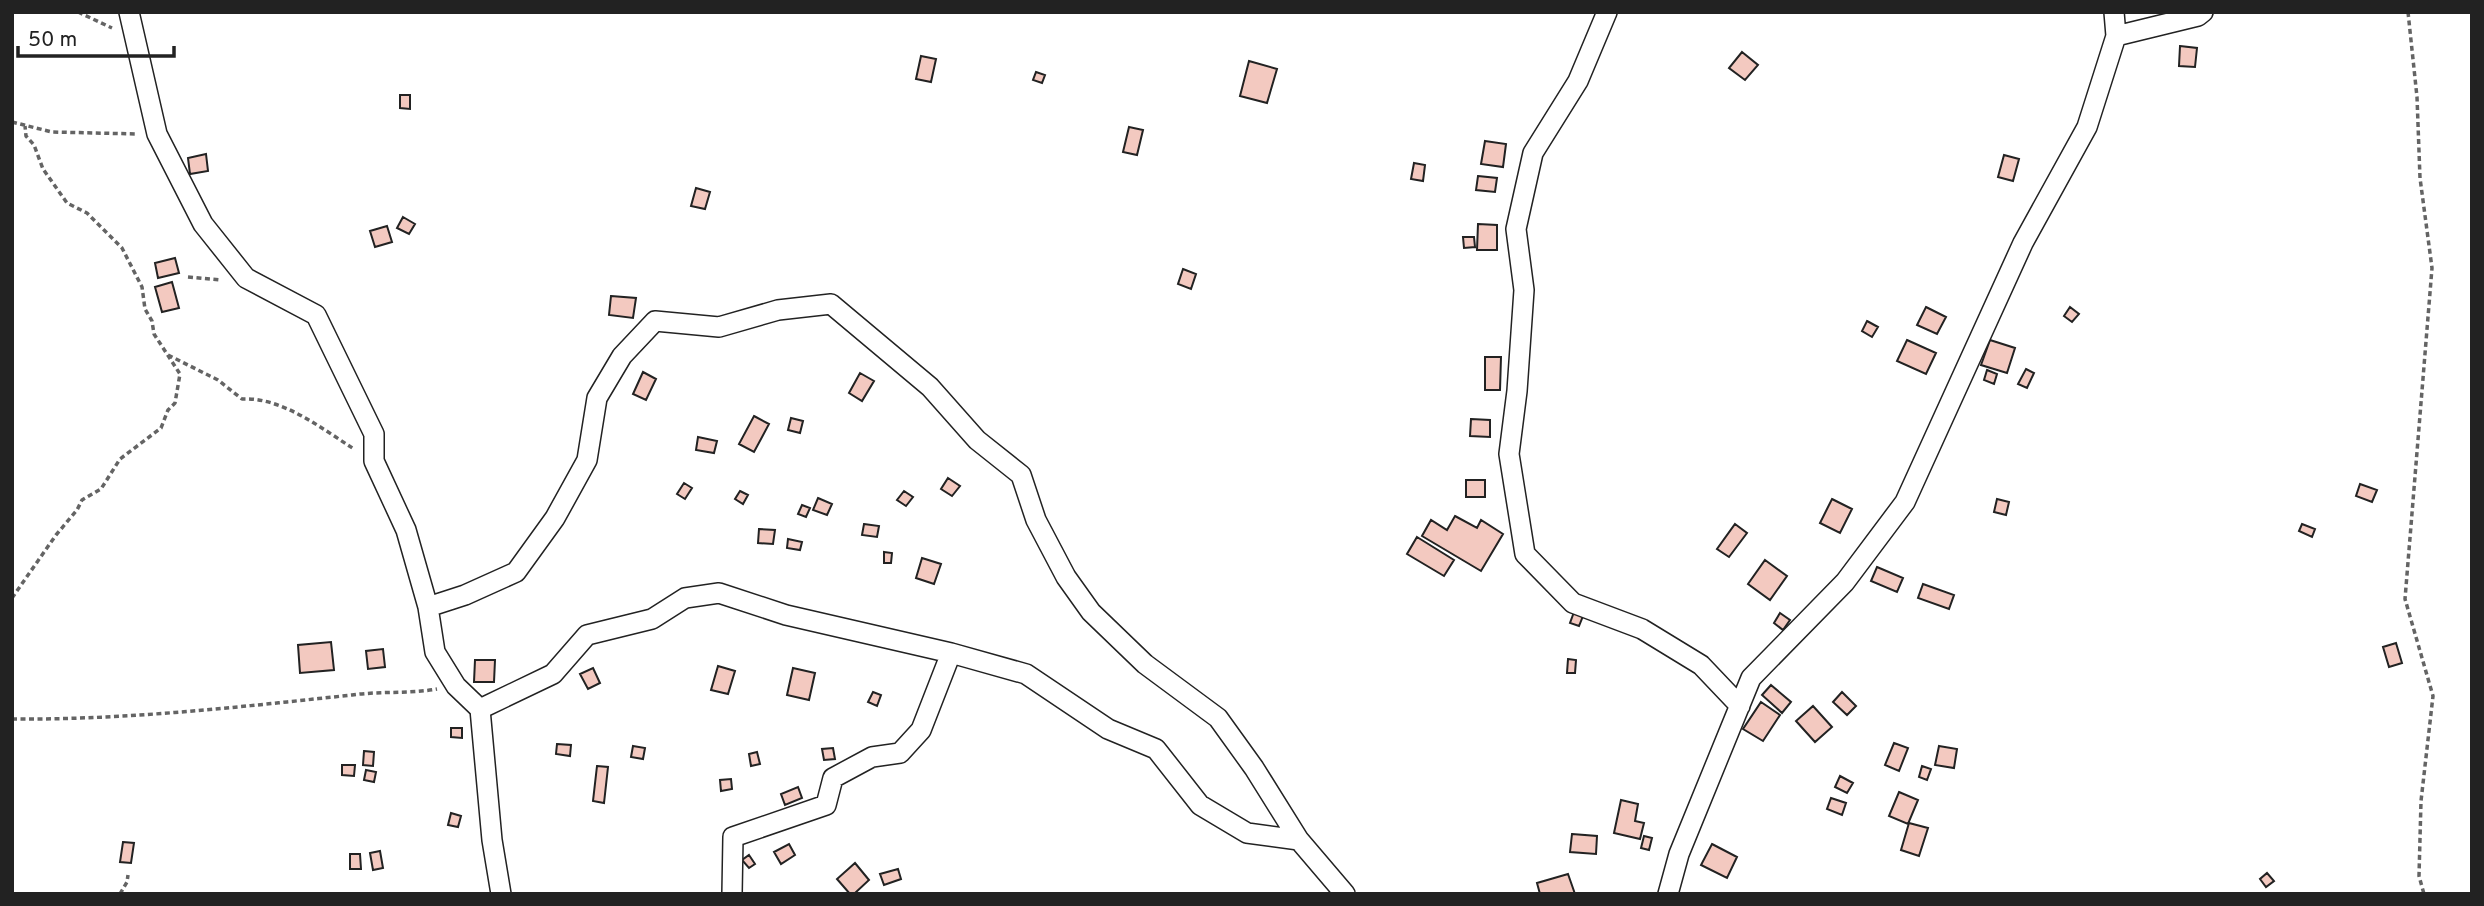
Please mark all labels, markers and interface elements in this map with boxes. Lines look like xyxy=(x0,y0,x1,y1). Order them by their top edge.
scale bar xyxy=(18,14,173,58)
text: 50 m xyxy=(28,27,77,54)

